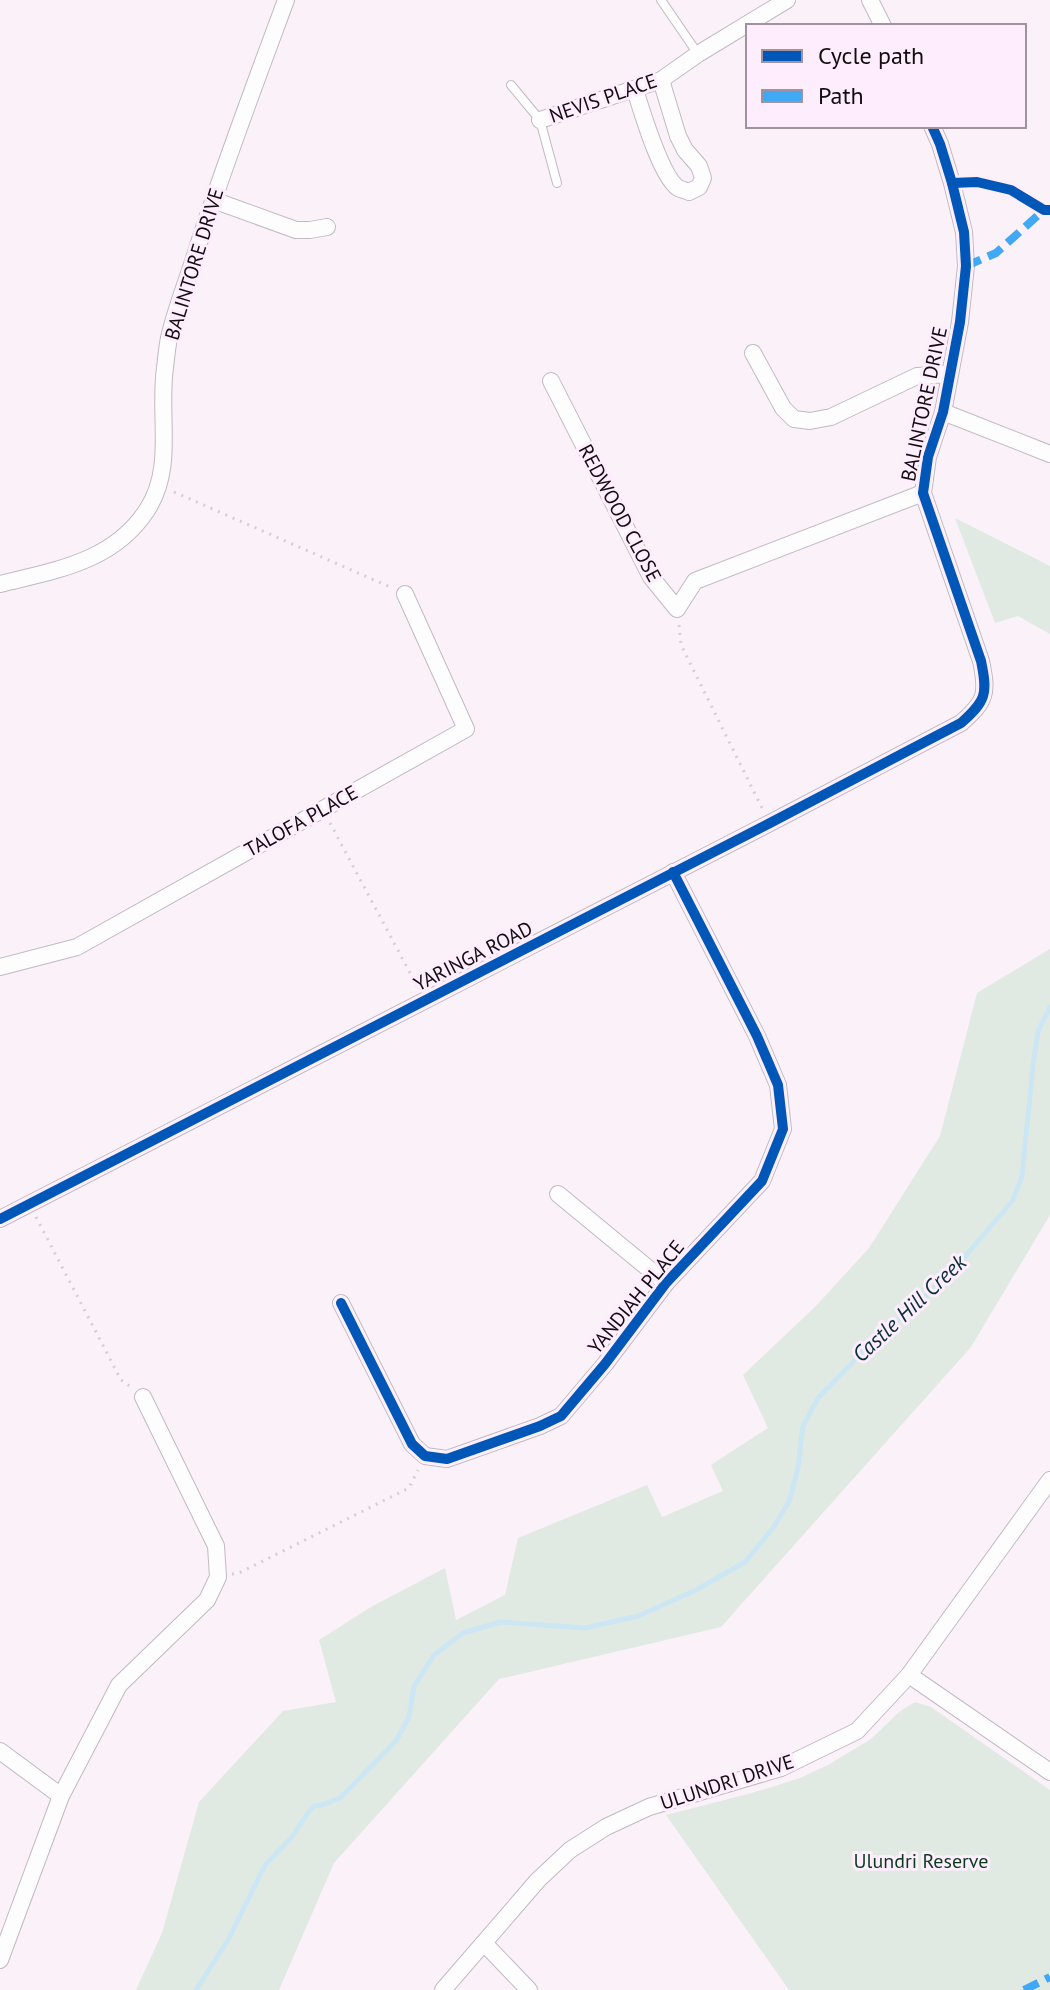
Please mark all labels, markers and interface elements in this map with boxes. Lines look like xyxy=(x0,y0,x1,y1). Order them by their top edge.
legend xyxy=(746,24,1026,128)
text: Cycle path xyxy=(818,40,924,71)
street label: NEVIS PLACE xyxy=(546,67,660,129)
text: Path xyxy=(818,80,864,111)
street label: BALINTORE DRIVE xyxy=(159,185,229,343)
street label: BALINTORE DRIVE xyxy=(895,324,953,484)
street label: REDWOOD CLOSE xyxy=(573,439,667,587)
street label: TALOFA PLACE xyxy=(240,779,362,863)
street label: YARINGA ROAD xyxy=(409,915,537,997)
street label: YANDIAH PLACE xyxy=(582,1235,690,1359)
water label: Castle Hill Creek xyxy=(846,1247,973,1368)
street label: ULUNDRI DRIVE xyxy=(657,1748,797,1816)
park label: Ulundri Reserve xyxy=(854,1848,988,1874)

